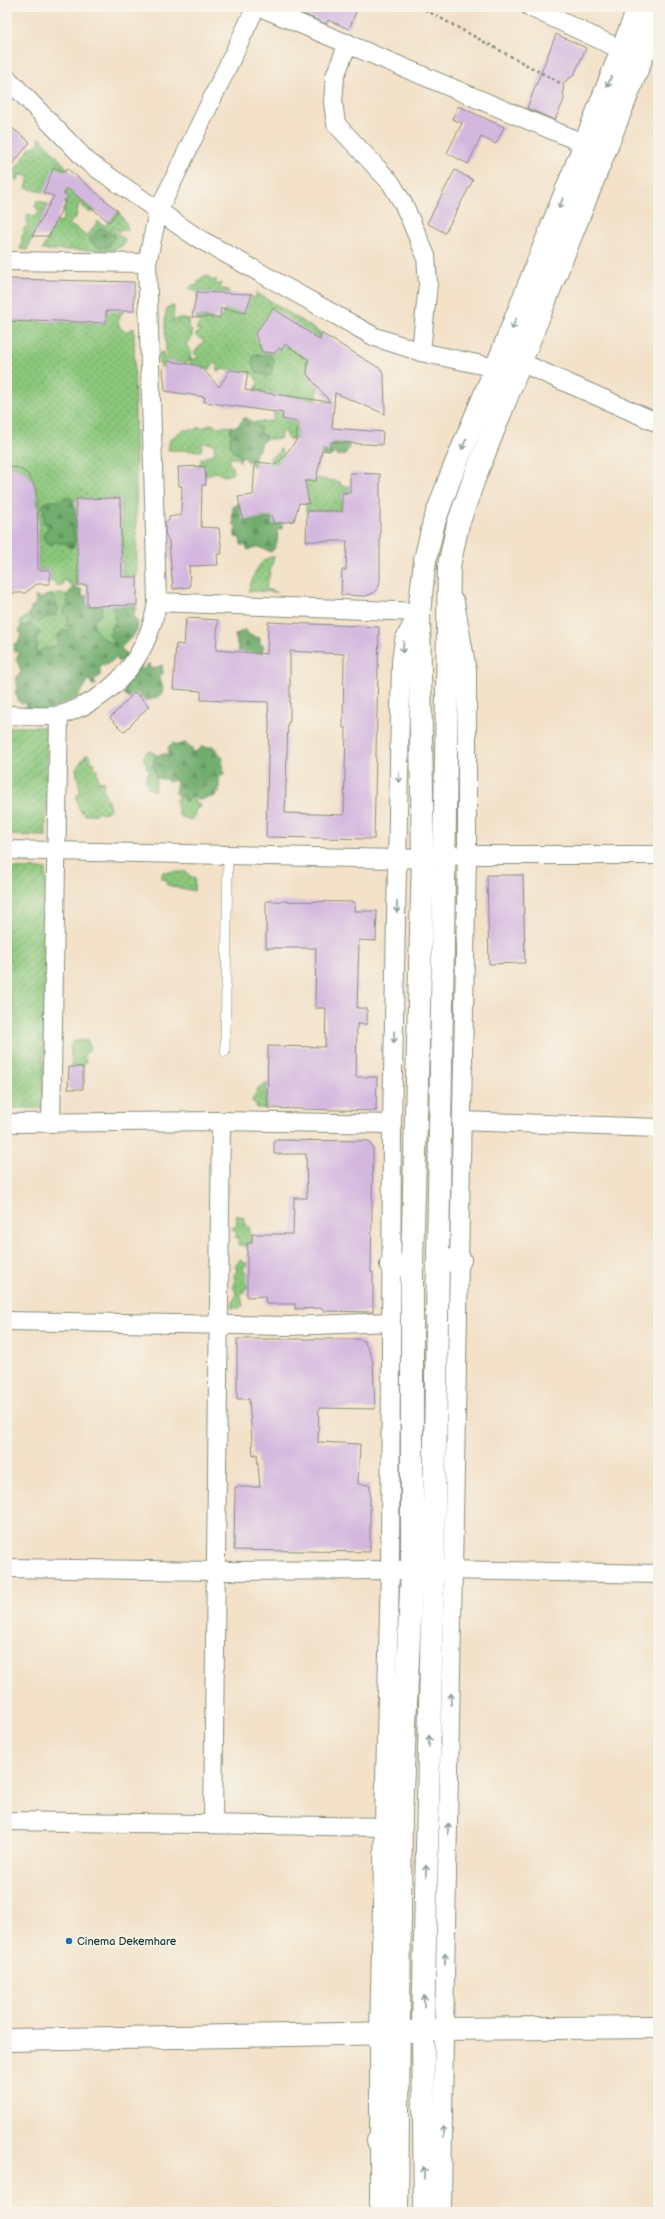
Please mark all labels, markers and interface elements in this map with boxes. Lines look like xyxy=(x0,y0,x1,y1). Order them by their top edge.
one-way arrow xyxy=(605,76,612,88)
one-way arrow xyxy=(557,197,565,209)
one-way arrow xyxy=(509,318,517,330)
one-way arrow xyxy=(460,438,467,450)
one-way arrow xyxy=(399,640,407,653)
one-way arrow xyxy=(395,770,403,783)
one-way arrow xyxy=(393,900,401,913)
one-way arrow xyxy=(390,1030,398,1043)
one-way arrow xyxy=(447,1693,455,1706)
one-way arrow xyxy=(425,1735,433,1748)
one-way arrow xyxy=(444,1823,451,1836)
one-way arrow xyxy=(423,1865,430,1878)
place label: Cinema Dekemhare xyxy=(77,1935,177,1948)
marker: Cinema Dekemhare xyxy=(64,1936,74,1946)
one-way arrow xyxy=(441,1953,449,1966)
one-way arrow xyxy=(420,1995,427,2008)
one-way arrow xyxy=(439,2125,447,2138)
one-way arrow xyxy=(421,2167,428,2180)

